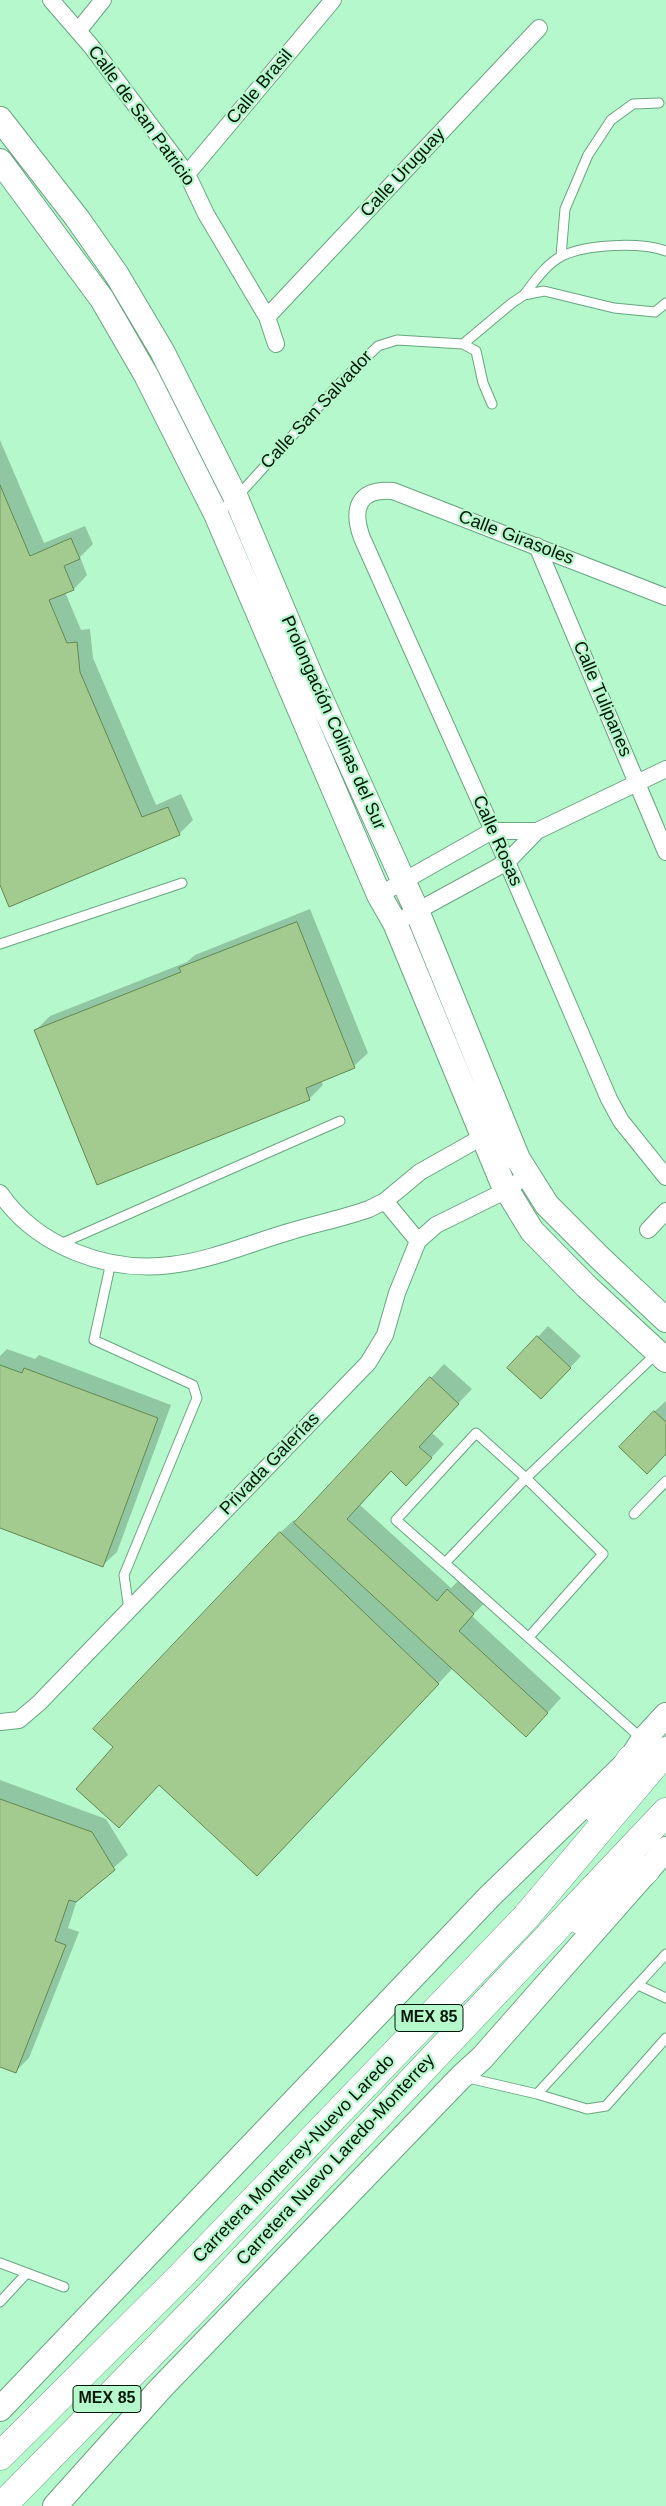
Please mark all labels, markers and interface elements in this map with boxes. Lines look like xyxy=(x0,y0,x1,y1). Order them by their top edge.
street label: Calle de San Patricio xyxy=(83,42,199,190)
street label: Calle Brasil xyxy=(222,45,298,129)
street label: Calle Uruguay xyxy=(356,124,450,222)
street label: Calle San Salvador xyxy=(257,346,377,474)
street label: Calle Girasoles xyxy=(455,506,577,570)
street label: Prolongación Colinas del Sur xyxy=(276,613,390,833)
street label: Calle Tulipanes xyxy=(568,638,636,760)
street label: Calle Rosas xyxy=(467,792,527,890)
street label: Privada Galerías xyxy=(216,1408,324,1520)
road number: MEX 85 xyxy=(395,2005,463,2032)
street label: Carretera Monterrey-Nuevo Laredo xyxy=(189,2050,399,2268)
street label: Carretera Nuevo Laredo-Monterrey xyxy=(232,2050,440,2270)
road number: MEX 85 xyxy=(73,2386,141,2412)

